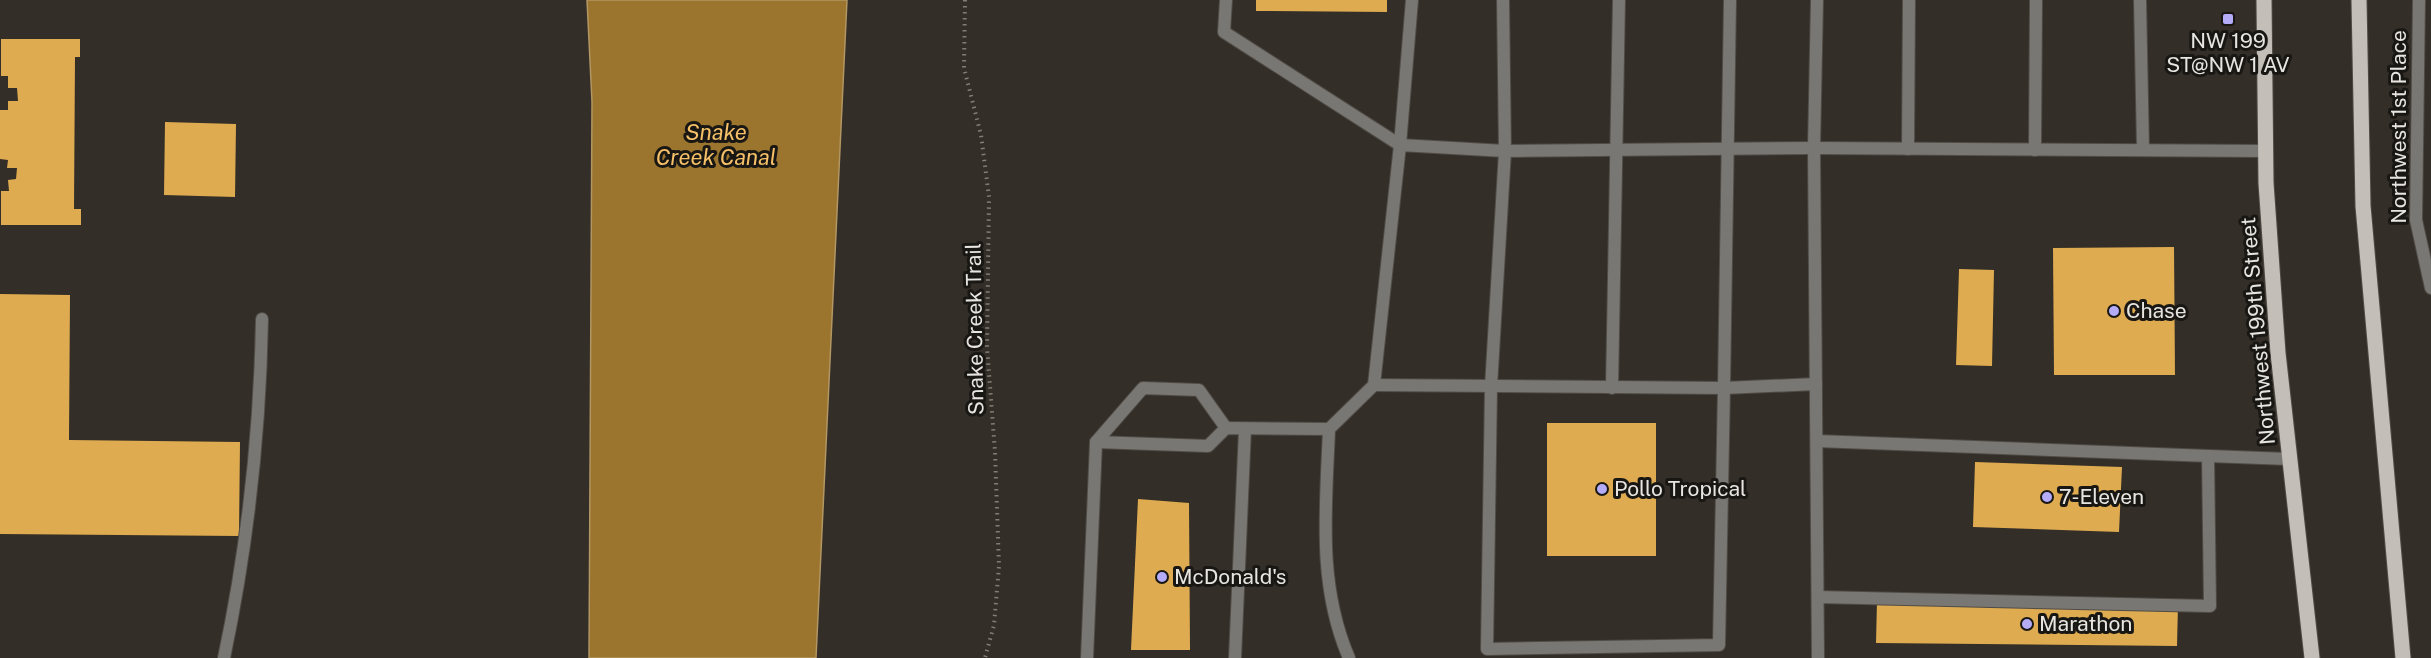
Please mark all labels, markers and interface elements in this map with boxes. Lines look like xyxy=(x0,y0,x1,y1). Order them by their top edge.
marker: NW 199 ST@NW 1 AV xyxy=(2221,12,2235,26)
place label: NW 199 ST@NW 1 AV xyxy=(2166,28,2290,77)
street label: Northwest 1st Place xyxy=(2386,30,2411,224)
water label: Snake Creek Canal xyxy=(656,119,776,170)
street label: Northwest 199th Street xyxy=(2235,216,2280,446)
street label: Snake Creek Trail xyxy=(961,243,988,415)
place label: Chase xyxy=(2126,298,2187,323)
marker: Chase xyxy=(2107,304,2121,318)
place label: Pollo Tropical xyxy=(1614,476,1746,501)
marker: Pollo Tropical xyxy=(1595,482,1609,496)
place label: 7-Eleven xyxy=(2059,484,2144,509)
marker: 7-Eleven xyxy=(2040,490,2054,504)
place label: McDonald's xyxy=(1174,564,1286,589)
marker: McDonald's xyxy=(1155,570,1169,584)
place label: Marathon xyxy=(2039,611,2132,636)
marker: Marathon xyxy=(2020,617,2034,631)

